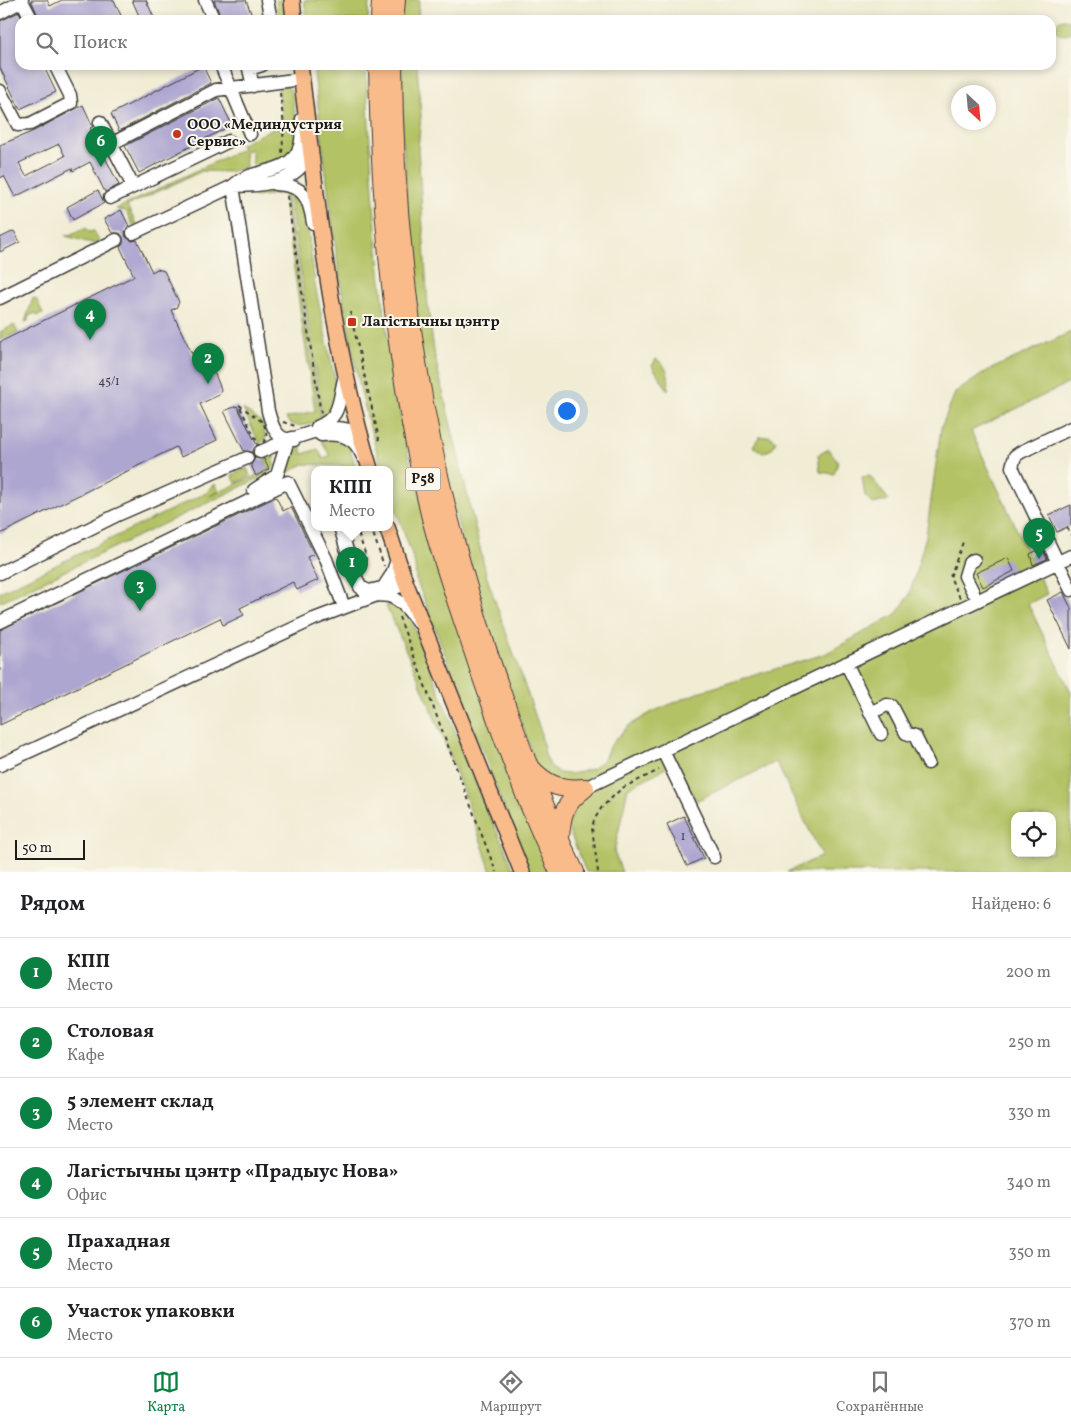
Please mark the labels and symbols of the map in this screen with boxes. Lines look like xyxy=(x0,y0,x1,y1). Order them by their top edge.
north arrow xyxy=(951,85,996,130)
place label: ООО «Мединдустрия Сервис» xyxy=(187,115,342,153)
pin: 6 xyxy=(85,126,117,167)
marker: ООО «Мединдустрия Сервис» xyxy=(171,128,183,140)
pin: 4 xyxy=(74,299,106,340)
place label: Лагістычны цэнтр xyxy=(362,312,500,333)
marker: Лагістычны цэнтр xyxy=(346,316,358,328)
pin: 2 xyxy=(192,343,224,384)
house number: 45/1 xyxy=(98,374,120,390)
your location xyxy=(554,398,580,424)
road number: Р58 xyxy=(406,468,440,490)
pin: 5 xyxy=(1023,518,1055,559)
pin: 1 xyxy=(336,547,368,588)
pin: 3 xyxy=(124,570,156,611)
house number: 1 xyxy=(681,829,685,845)
scale bar xyxy=(15,837,85,860)

